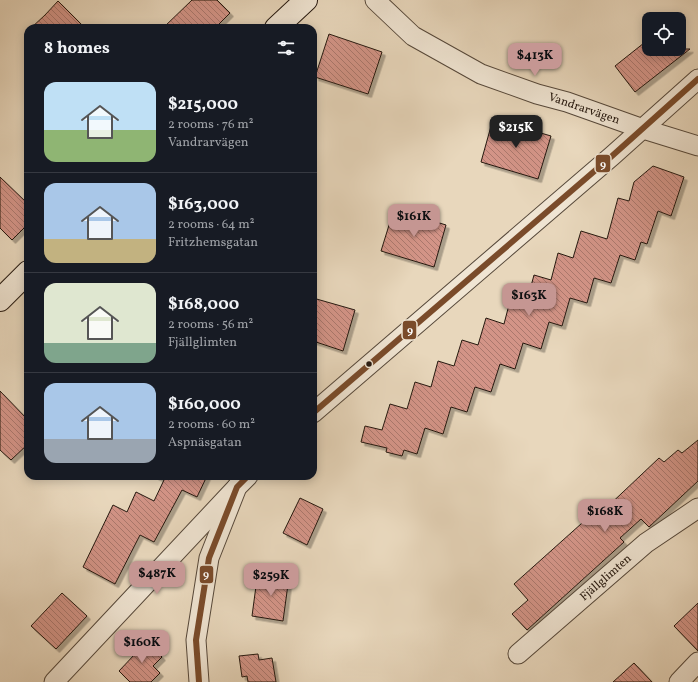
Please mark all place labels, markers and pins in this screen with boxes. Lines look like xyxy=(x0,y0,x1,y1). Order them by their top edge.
pin: $413K xyxy=(507,43,563,77)
pin: $215K xyxy=(488,115,544,149)
pin: $161K xyxy=(386,204,442,238)
pin: $163K xyxy=(501,283,557,317)
unlabelled marker xyxy=(364,359,374,369)
pin: $168K xyxy=(577,499,633,533)
pin: $487K xyxy=(129,561,185,595)
pin: $259K xyxy=(243,563,299,597)
pin: $160K xyxy=(114,630,170,664)

